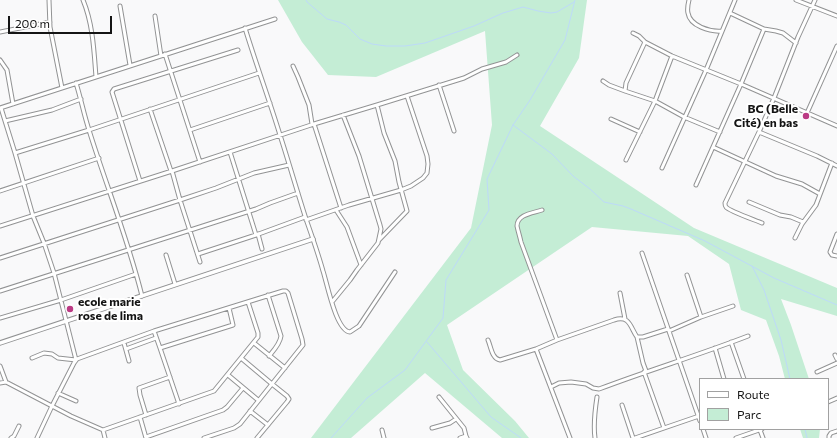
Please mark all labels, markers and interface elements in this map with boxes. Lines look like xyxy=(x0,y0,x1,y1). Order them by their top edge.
scale bar xyxy=(10,8,114,34)
text: 200 m xyxy=(15,16,50,30)
place label: BC (Belle Cité) en bas xyxy=(734,102,798,130)
marker: BC (Belle Cité) en bas xyxy=(801,111,811,121)
place label: ecole marie rose de lima xyxy=(78,295,143,323)
marker: ecole marie rose de lima xyxy=(65,304,75,314)
legend xyxy=(699,378,829,430)
text: Route xyxy=(737,387,770,401)
text: Parc xyxy=(737,407,761,421)

